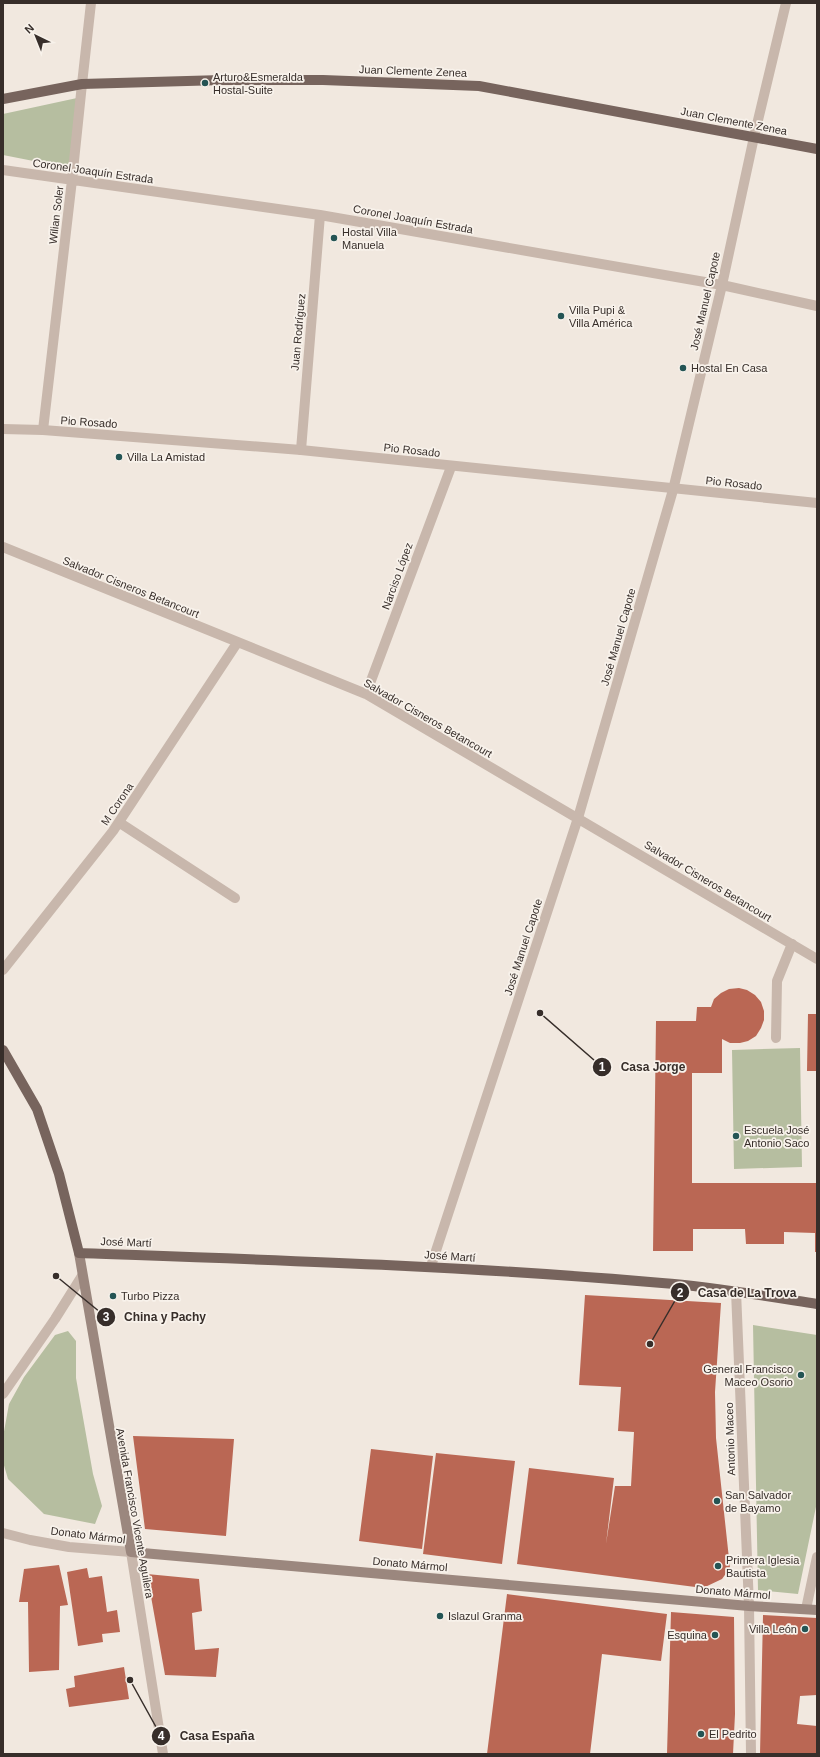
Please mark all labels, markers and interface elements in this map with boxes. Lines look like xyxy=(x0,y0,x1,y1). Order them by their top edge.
north arrow xyxy=(16,16,56,56)
text: N xyxy=(22,22,36,36)
street label: Juan Clemente Zenea xyxy=(359,63,468,79)
place label: Arturo&Esmeralda Hostal-Suite xyxy=(213,71,304,96)
marker: Arturo&Esmeralda Hostal-Suite xyxy=(200,78,210,88)
street label: Juan Clemente Zenea xyxy=(680,105,789,137)
street label: Coronel Joaquín Estrada xyxy=(32,157,155,186)
street label: Wilian Soler xyxy=(46,185,66,245)
street label: Coronel Joaquín Estrada xyxy=(352,203,475,236)
place label: Hostal Villa Manuela xyxy=(342,226,398,251)
marker: Hostal Villa Manuela xyxy=(329,233,339,243)
street label: José Manuel Capote xyxy=(688,250,722,352)
street label: Juan Rodríguez xyxy=(289,293,307,371)
place label: Villa Pupi & Villa América xyxy=(569,304,633,329)
marker: Villa Pupi & Villa América xyxy=(556,311,566,321)
place label: Hostal En Casa xyxy=(691,362,768,374)
marker: Hostal En Casa xyxy=(678,363,688,373)
street label: Pio Rosado xyxy=(60,414,118,430)
street label: Pio Rosado xyxy=(383,441,441,459)
place label: Villa La Amistad xyxy=(127,451,205,463)
marker: Villa La Amistad xyxy=(114,452,124,462)
street label: Pio Rosado xyxy=(705,474,763,492)
street label: Narciso López xyxy=(379,541,415,611)
street label: Salvador Cisneros Betancourt xyxy=(61,554,201,620)
street label: José Manuel Capote xyxy=(598,587,638,687)
street label: Salvador Cisneros Betancourt xyxy=(362,676,494,760)
street label: M Corona xyxy=(99,780,136,827)
street label: Salvador Cisneros Betancourt xyxy=(642,838,774,924)
street label: José Manuel Capote xyxy=(502,897,544,997)
callout: Casa Jorge xyxy=(592,1055,693,1079)
text: 1 xyxy=(599,1060,606,1074)
text: Casa Jorge xyxy=(621,1060,686,1074)
place label: Escuela José Antonio Saco xyxy=(744,1124,809,1149)
marker: Escuela José Antonio Saco xyxy=(731,1131,741,1141)
street label: José Martí xyxy=(100,1235,152,1249)
street label: José Martí xyxy=(424,1248,476,1264)
callout: Casa de La Trova xyxy=(670,1280,804,1304)
text: 2 xyxy=(677,1286,684,1300)
text: Casa de La Trova xyxy=(698,1286,797,1300)
place label: Turbo Pizza xyxy=(121,1290,180,1302)
marker: Turbo Pizza xyxy=(108,1291,118,1301)
callout: China y Pachy xyxy=(96,1305,214,1329)
text: 3 xyxy=(103,1310,110,1324)
text: China y Pachy xyxy=(124,1310,206,1324)
place label: General Francisco Maceo Osorio xyxy=(703,1363,793,1388)
marker: General Francisco Maceo Osorio xyxy=(796,1370,806,1380)
street label: Antonio Maceo xyxy=(723,1402,737,1476)
street label: Avenida Francisco Vicente Aguilera xyxy=(114,1427,156,1600)
place label: San Salvador de Bayamo xyxy=(725,1489,791,1514)
marker: San Salvador de Bayamo xyxy=(712,1496,722,1506)
street label: Donato Mármol xyxy=(50,1524,126,1546)
place label: Primera Iglesia Bautista xyxy=(726,1554,800,1579)
street label: Donato Mármol xyxy=(372,1555,448,1573)
marker: Primera Iglesia Bautista xyxy=(713,1561,723,1571)
street label: Donato Mármol xyxy=(695,1583,771,1601)
place label: Islazul Granma xyxy=(448,1610,523,1622)
marker: Islazul Granma xyxy=(435,1611,445,1621)
place label: Villa León xyxy=(749,1623,797,1635)
marker: Villa León xyxy=(800,1624,810,1634)
place label: Esquina xyxy=(667,1629,708,1641)
marker: Esquina xyxy=(710,1630,720,1640)
callout: Casa España xyxy=(151,1724,262,1748)
place label: El Pedrito xyxy=(709,1728,757,1740)
text: 4 xyxy=(158,1729,165,1743)
text: Casa España xyxy=(180,1729,255,1743)
marker: El Pedrito xyxy=(696,1729,706,1739)

